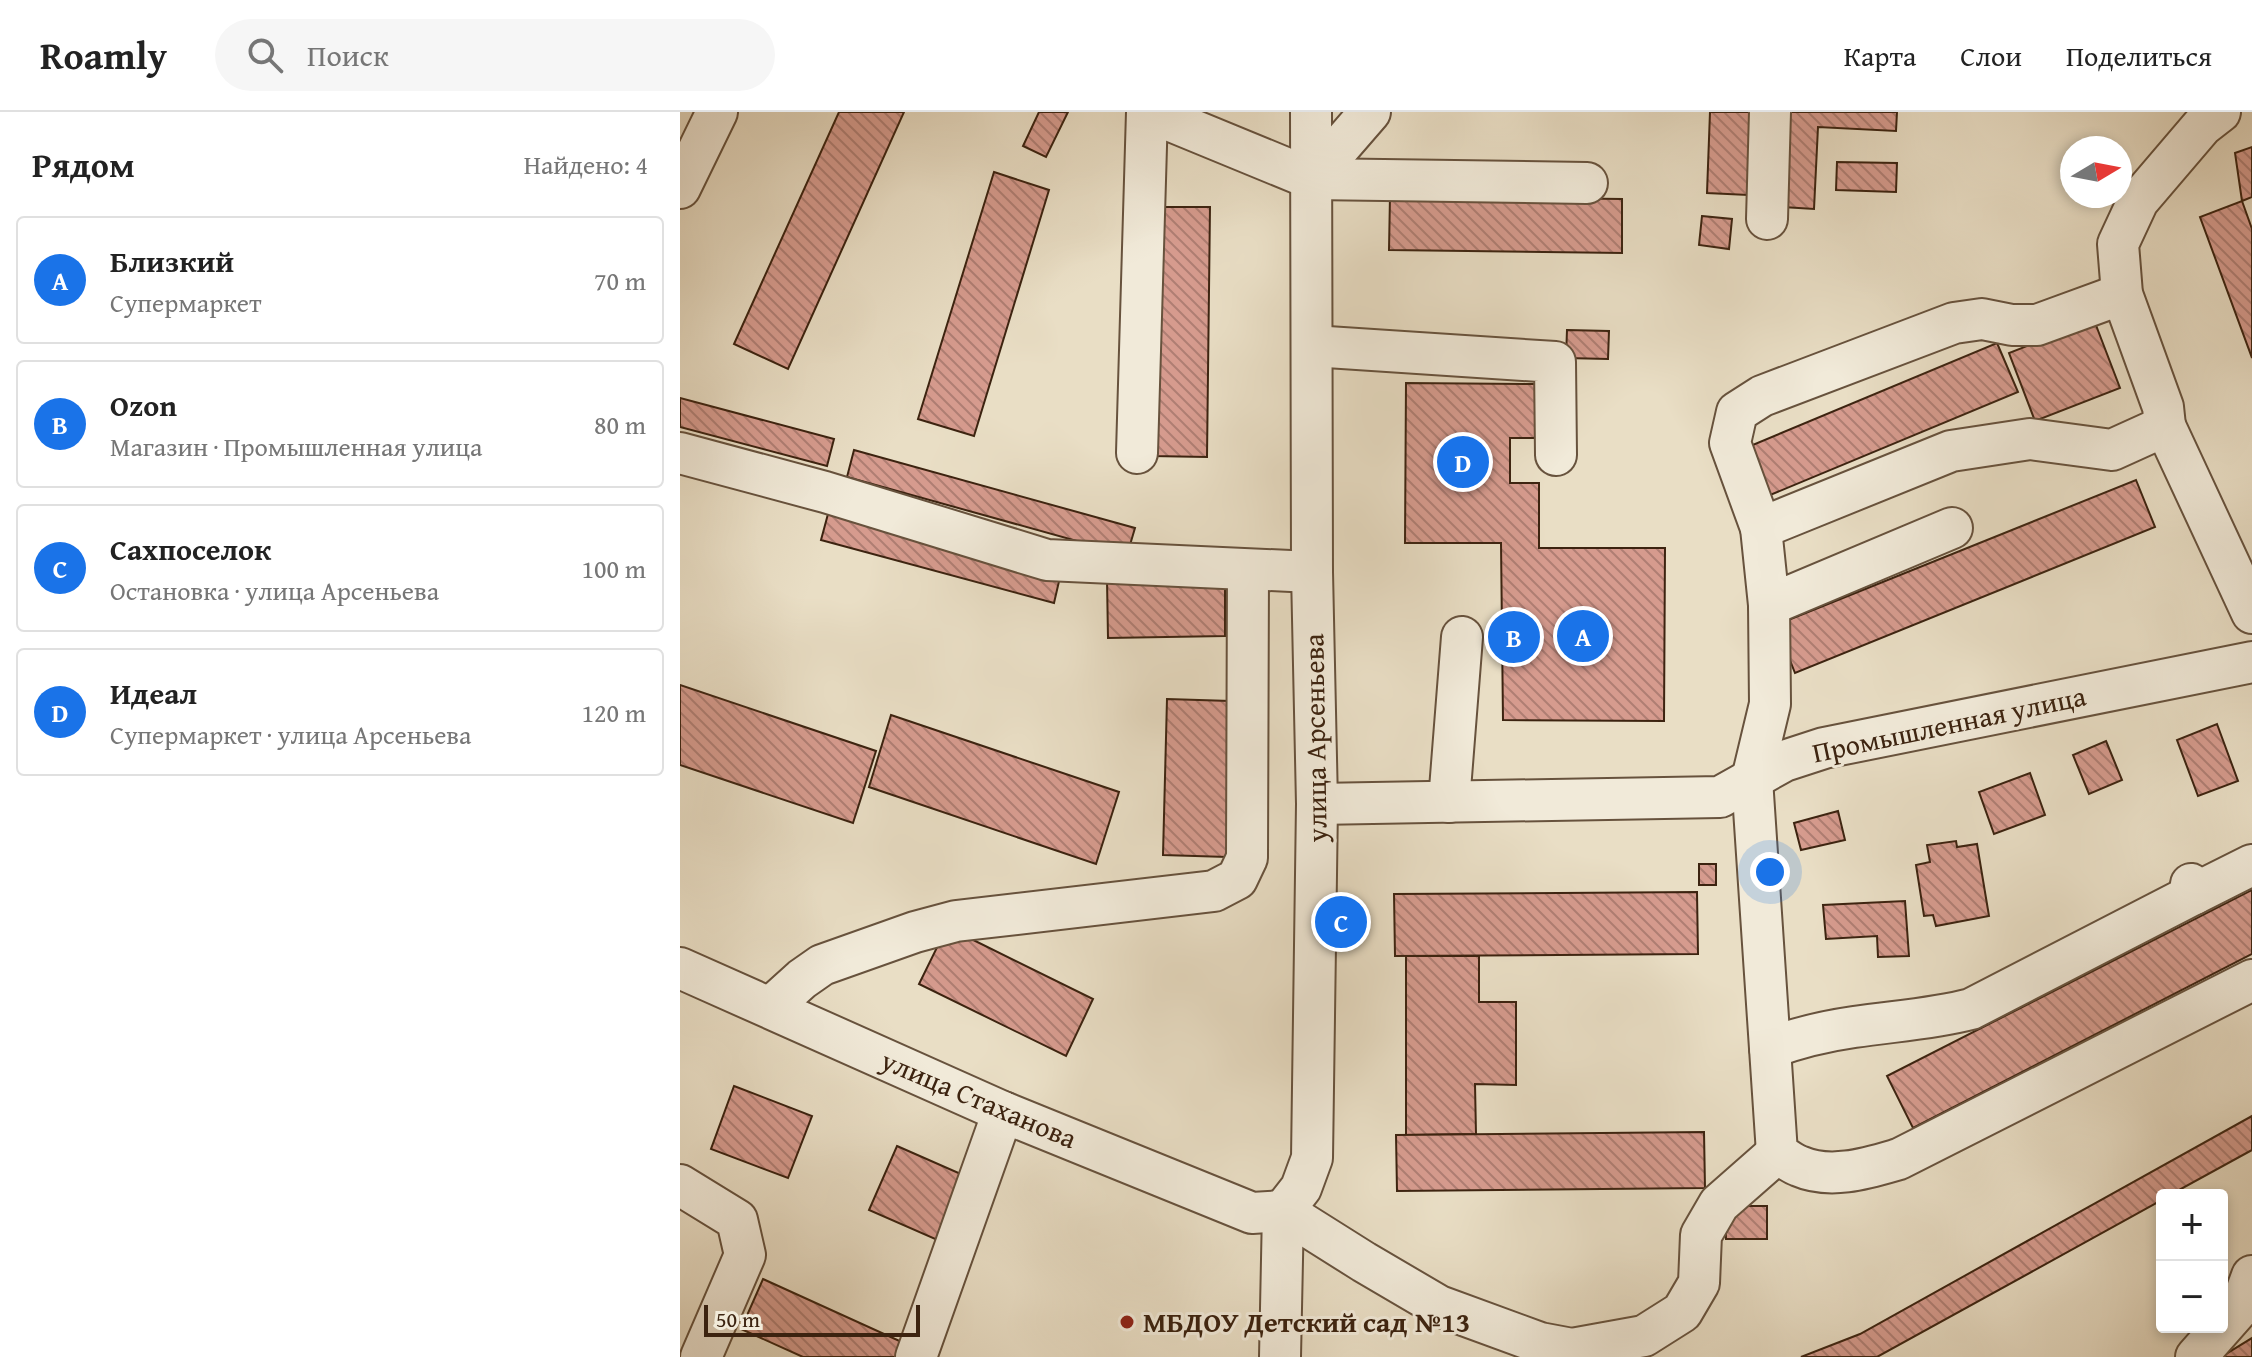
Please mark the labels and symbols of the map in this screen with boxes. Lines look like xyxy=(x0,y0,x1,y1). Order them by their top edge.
north arrow xyxy=(2060,136,2132,208)
pin: D xyxy=(1437,432,1489,492)
pin: A xyxy=(1557,606,1609,666)
pin: B xyxy=(1488,607,1540,667)
street label: улица Арсеньева xyxy=(1292,633,1337,844)
street label: Промышленная улица xyxy=(1808,674,2090,773)
your location xyxy=(1750,852,1790,892)
pin: C xyxy=(1315,892,1367,952)
street label: улица Стаханова xyxy=(874,1038,1084,1158)
scale bar xyxy=(704,1301,920,1337)
place label: МБДОУ Детский сад №13 xyxy=(1143,1301,1470,1342)
marker: МБДОУ Детский сад №13 xyxy=(1118,1313,1136,1331)

